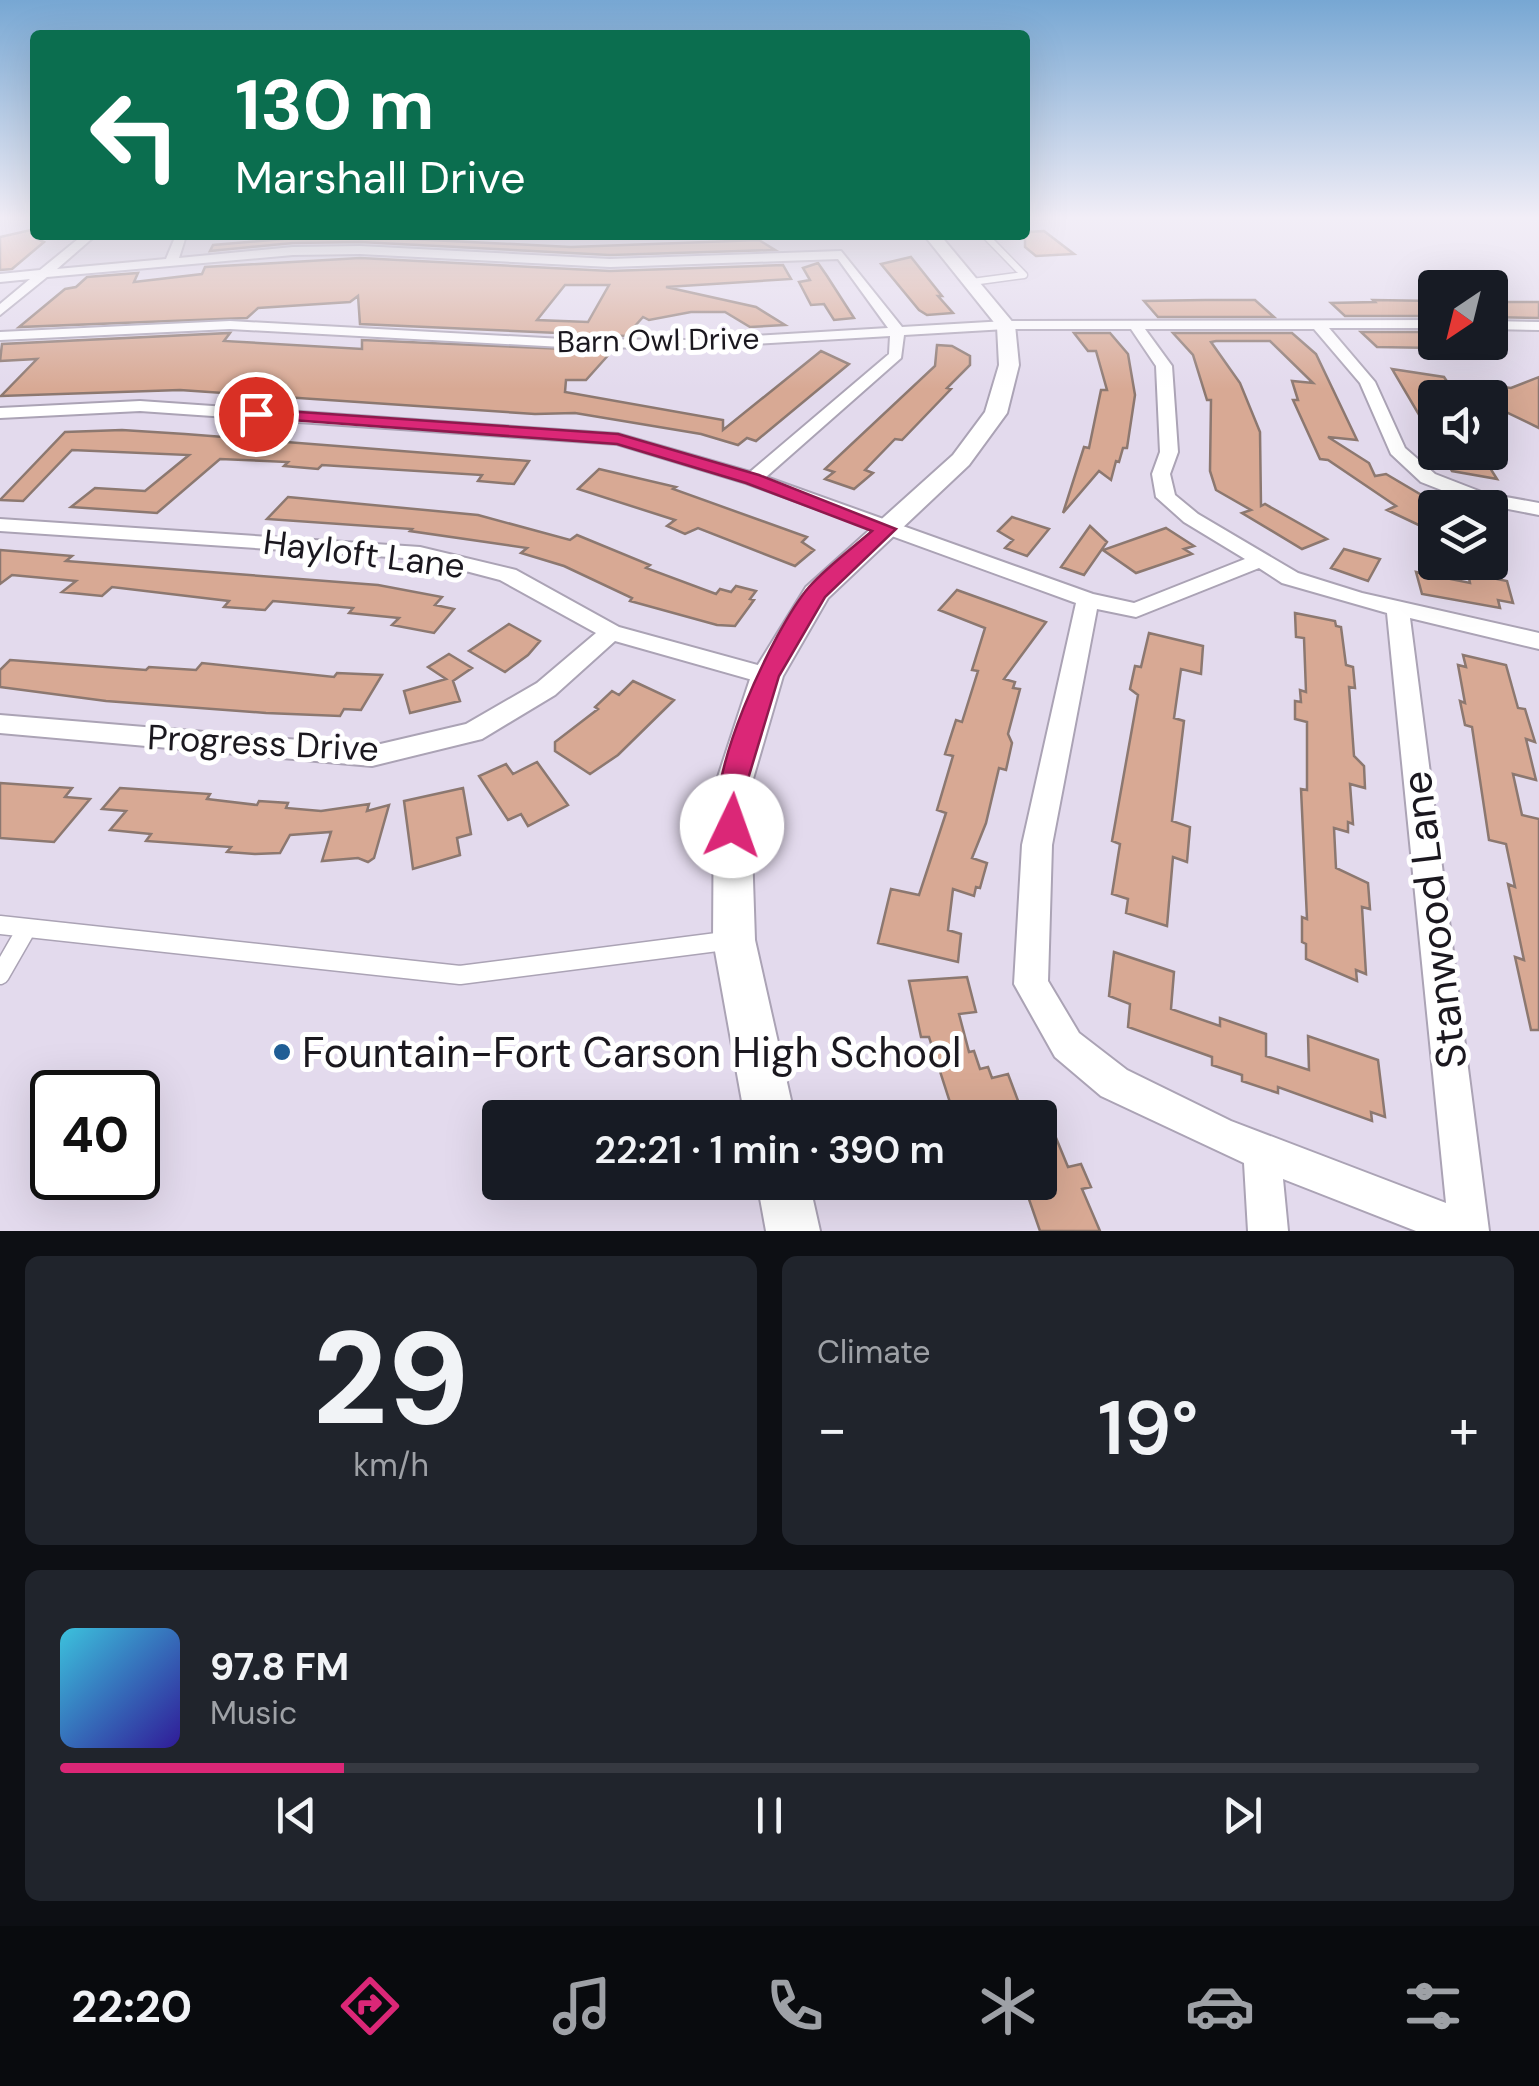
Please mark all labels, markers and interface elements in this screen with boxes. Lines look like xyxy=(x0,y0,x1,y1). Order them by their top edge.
text: 130 m xyxy=(235,60,434,151)
icon: left xyxy=(70,70,200,200)
text: Marshall Drive xyxy=(235,148,526,207)
north arrow xyxy=(1418,270,1508,360)
map controls xyxy=(1418,270,1508,580)
street label: Barn Owl Drive xyxy=(556,319,760,361)
pin xyxy=(214,372,299,457)
button: sound xyxy=(1418,380,1508,470)
icon: arrive xyxy=(229,387,284,442)
button: layers xyxy=(1418,490,1508,580)
street label: Hayloft Lane xyxy=(261,519,467,589)
street label: Progress Drive xyxy=(146,714,380,772)
street label: Stanwood Lane xyxy=(1388,768,1480,1072)
position arrow xyxy=(680,774,784,878)
place label: Fountain-Fort Carson High School xyxy=(302,1025,962,1080)
marker: Fountain-Fort Carson High School xyxy=(271,1041,293,1063)
speed limit sign: 40 xyxy=(30,1070,160,1200)
text: 22:21 · 1 min · 390 m xyxy=(594,1125,945,1175)
text: 29 xyxy=(312,1294,470,1463)
text: Climate xyxy=(817,1331,931,1373)
text: 19° xyxy=(1098,1380,1198,1477)
text: − xyxy=(817,1393,847,1465)
text: + xyxy=(1449,1393,1479,1465)
text: km/h xyxy=(353,1444,429,1486)
text: 97.8 FM xyxy=(210,1642,349,1692)
text: Music xyxy=(210,1692,297,1734)
icon: previous xyxy=(269,1788,324,1843)
icon: pause xyxy=(742,1788,797,1843)
icon: next xyxy=(1215,1788,1270,1843)
icon: directions xyxy=(335,1971,405,2041)
icon: music xyxy=(547,1971,617,2041)
icon: phone xyxy=(760,1971,830,2041)
icon: climate xyxy=(973,1971,1043,2041)
icon: car xyxy=(1185,1971,1255,2041)
icon: filters xyxy=(1398,1971,1468,2041)
text: 22:20 xyxy=(71,1977,192,2036)

